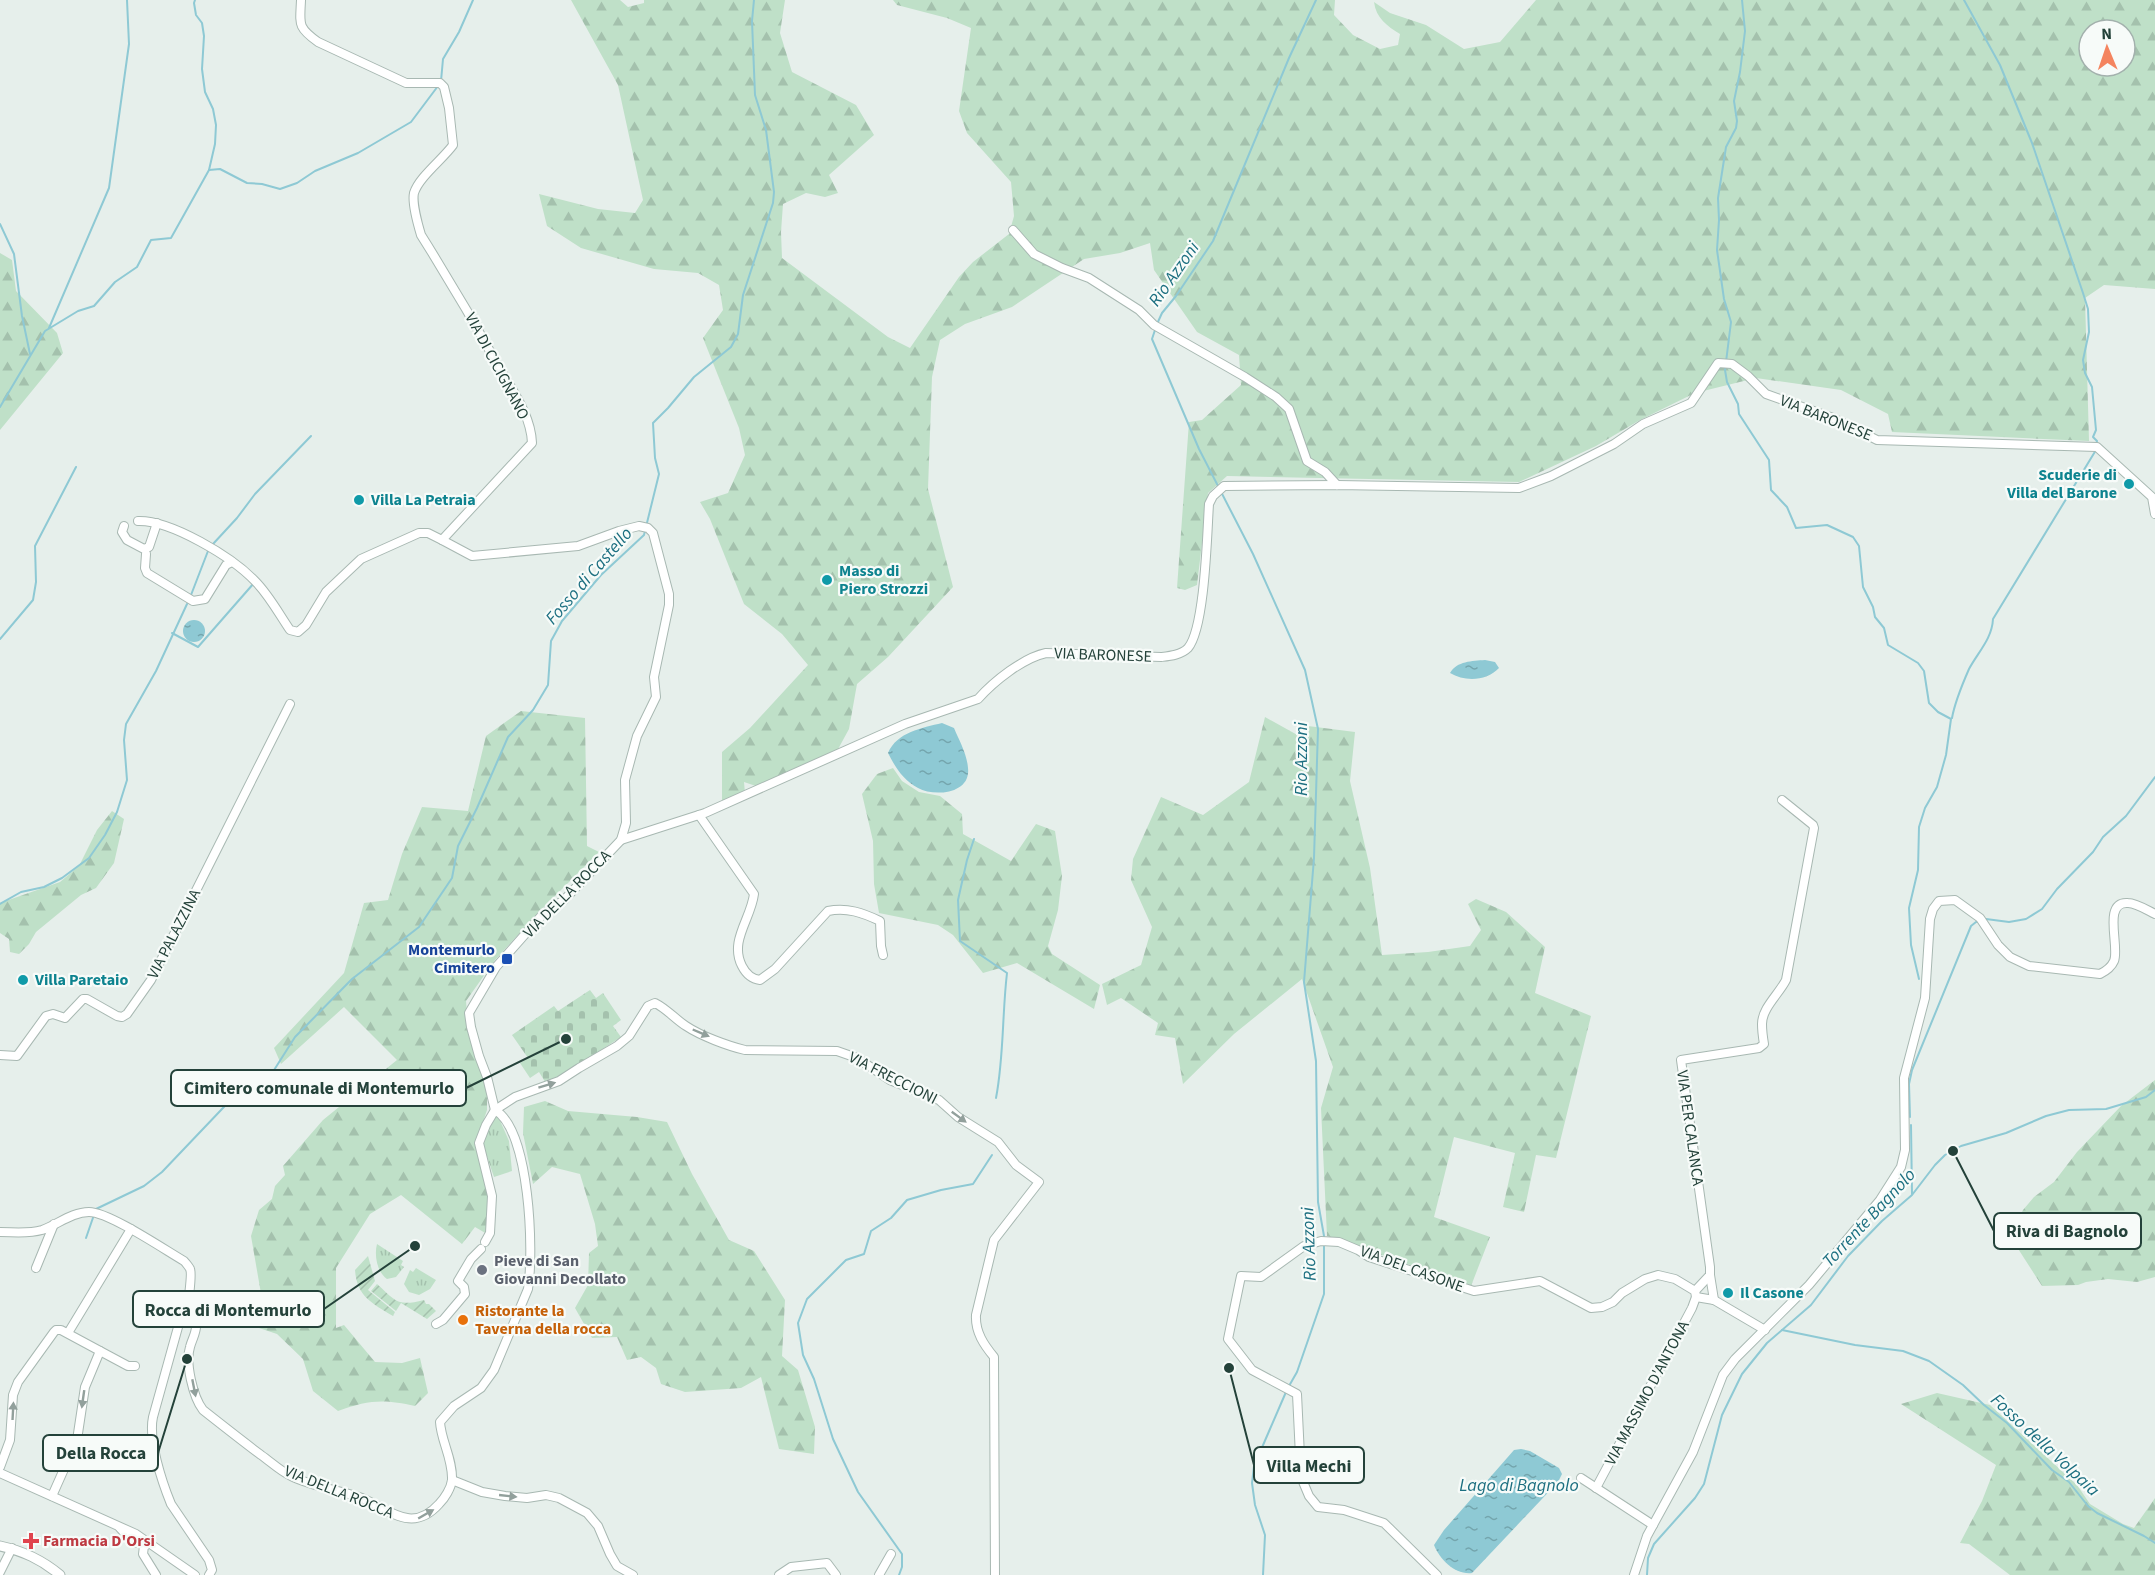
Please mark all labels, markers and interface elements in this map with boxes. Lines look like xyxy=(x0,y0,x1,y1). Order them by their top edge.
north arrow xyxy=(2077,18,2137,78)
text: N xyxy=(2101,23,2112,45)
water label: Rio Azzoni xyxy=(1143,236,1206,311)
street label: VIA DI CICIGNANO xyxy=(460,309,534,423)
street label: VIA BARONESE xyxy=(1776,389,1876,447)
place label: Scuderie di Villa del Barone xyxy=(2006,464,2117,504)
marker: Scuderie di Villa del Barone xyxy=(2122,477,2136,491)
place label: Villa La Petraia xyxy=(370,489,476,511)
marker: Villa La Petraia xyxy=(352,493,366,507)
water label: Fosso di Castello xyxy=(540,522,638,630)
place label: Masso di Piero Strozzi xyxy=(839,560,928,600)
marker: Masso di Piero Strozzi xyxy=(820,573,834,587)
street label: VIA BARONESE xyxy=(1054,642,1152,668)
water label: Rio Azzoni xyxy=(1289,721,1314,796)
street label: VIA DELLA ROCCA xyxy=(518,845,616,943)
street label: VIA PALAZZINA xyxy=(142,885,206,983)
place label: Montemurlo Cimitero xyxy=(408,939,495,979)
marker: Montemurlo Cimitero xyxy=(500,952,514,966)
place label: Villa Paretaio xyxy=(34,969,129,991)
marker: Villa Paretaio xyxy=(16,973,30,987)
one-way arrow xyxy=(693,1028,711,1038)
street label: VIA FRECCIONI xyxy=(845,1046,941,1110)
street label: VIA PER CALANCA xyxy=(1671,1069,1709,1188)
callout: Cimitero comunale di Montemurlo xyxy=(171,1070,466,1106)
text: Cimitero comunale di Montemurlo xyxy=(184,1076,454,1101)
one-way arrow xyxy=(538,1080,556,1089)
one-way arrow xyxy=(952,1110,967,1122)
water label: Torrente Bagnolo xyxy=(1817,1163,1921,1273)
water label: Rio Azzoni xyxy=(1295,1206,1323,1281)
callout: Riva di Bagnolo xyxy=(1994,1213,2141,1249)
text: Riva di Bagnolo xyxy=(2006,1219,2128,1244)
street label: VIA DEL CASONE xyxy=(1357,1240,1467,1298)
place label: Pieve di San Giovanni Decollato xyxy=(494,1250,626,1290)
marker: Pieve di San Giovanni Decollato xyxy=(475,1263,489,1277)
place label: Il Casone xyxy=(1740,1282,1804,1304)
marker: Il Casone xyxy=(1721,1286,1735,1300)
callout: Rocca di Montemurlo xyxy=(133,1291,324,1327)
text: Rocca di Montemurlo xyxy=(145,1298,311,1323)
place label: Ristorante la Taverna della rocca xyxy=(475,1300,611,1340)
marker: Ristorante la Taverna della rocca xyxy=(456,1313,470,1327)
street label: VIA MASSIMO D'ANTONA xyxy=(1599,1316,1695,1469)
one-way arrow xyxy=(190,1379,199,1398)
water label: Fosso della Volpaia xyxy=(1985,1388,2105,1502)
one-way arrow xyxy=(79,1389,88,1408)
one-way arrow xyxy=(8,1401,17,1420)
callout: Della Rocca xyxy=(43,1435,158,1471)
text: Della Rocca xyxy=(56,1441,146,1466)
callout: Villa Mechi xyxy=(1254,1447,1364,1483)
text: Villa Mechi xyxy=(1265,1454,1352,1479)
street label: VIA DELLA ROCCA xyxy=(281,1460,397,1524)
water label: Lago di Bagnolo xyxy=(1459,1473,1579,1498)
one-way arrow xyxy=(498,1491,517,1501)
one-way arrow xyxy=(417,1509,434,1520)
place label: Farmacia D'Orsi xyxy=(43,1530,155,1552)
marker: Farmacia D'Orsi xyxy=(24,1534,38,1548)

